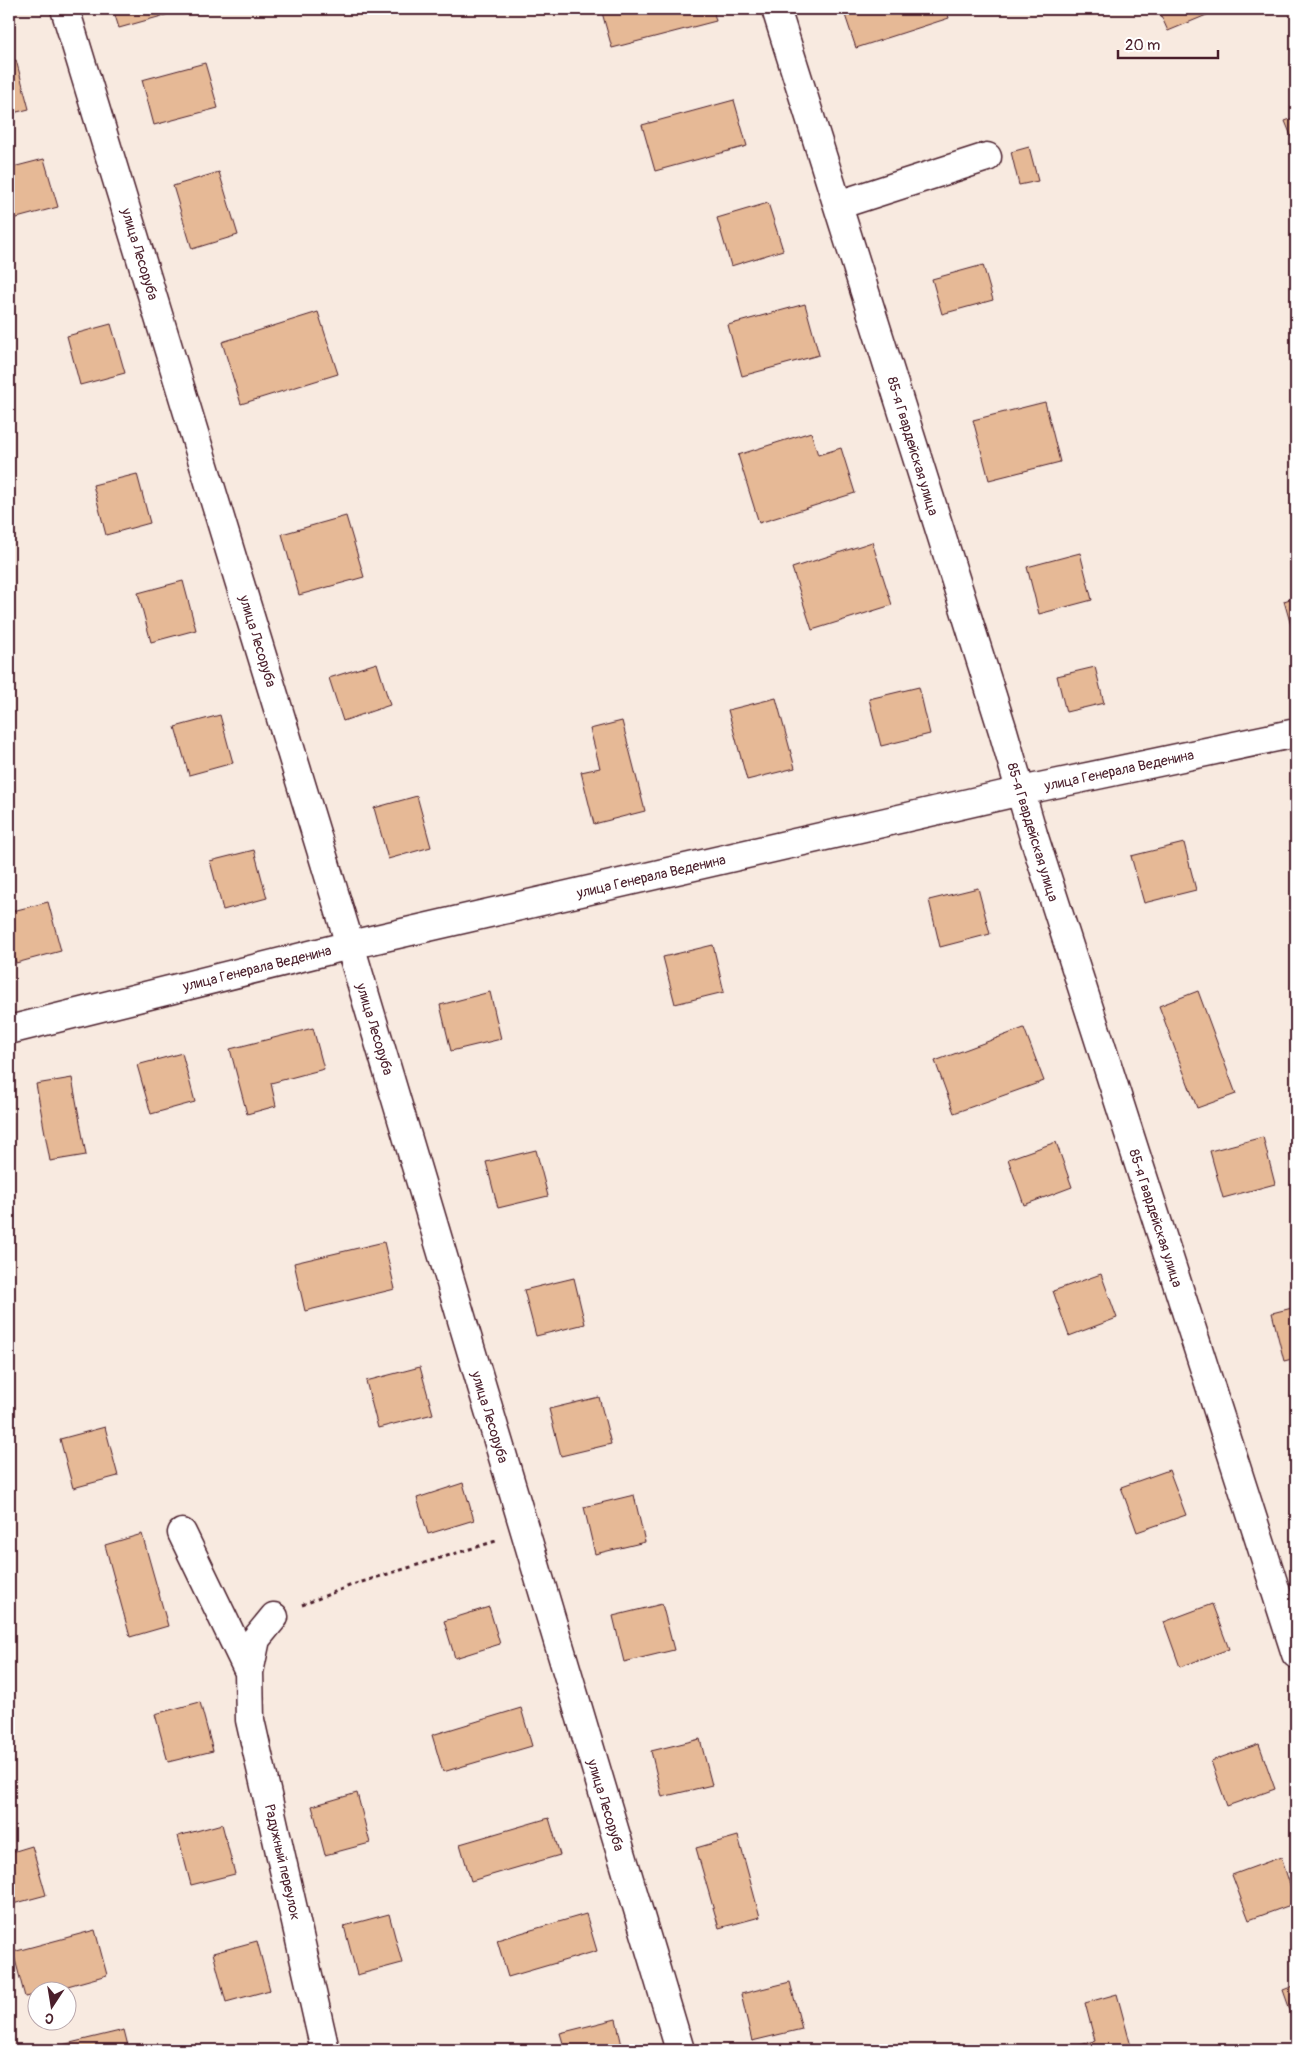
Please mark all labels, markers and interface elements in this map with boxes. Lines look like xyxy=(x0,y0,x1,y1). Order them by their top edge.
scale bar xyxy=(1118,28,1218,60)
text: 20 m xyxy=(1125,36,1160,55)
street label: улица Лесоруба xyxy=(117,205,162,302)
street label: 85-я Гвардейская улица xyxy=(883,375,942,518)
street label: улица Лесоруба xyxy=(235,592,280,689)
street label: улица Генерала Веденина xyxy=(1042,746,1195,795)
street label: 85-я Гвардейская улица xyxy=(1003,761,1062,904)
street label: улица Генерала Веденина xyxy=(574,851,727,902)
street label: улица Генерала Веденина xyxy=(180,942,333,995)
street label: улица Лесоруба xyxy=(352,980,397,1077)
street label: 85-я Гвардейская улица xyxy=(1125,1147,1186,1289)
street label: улица Лесоруба xyxy=(467,1368,512,1465)
street label: улица Лесоруба xyxy=(583,1756,628,1853)
street label: Радужный переулок xyxy=(261,1803,304,1922)
north arrow xyxy=(28,1982,78,2032)
text: С xyxy=(43,2009,55,2027)

